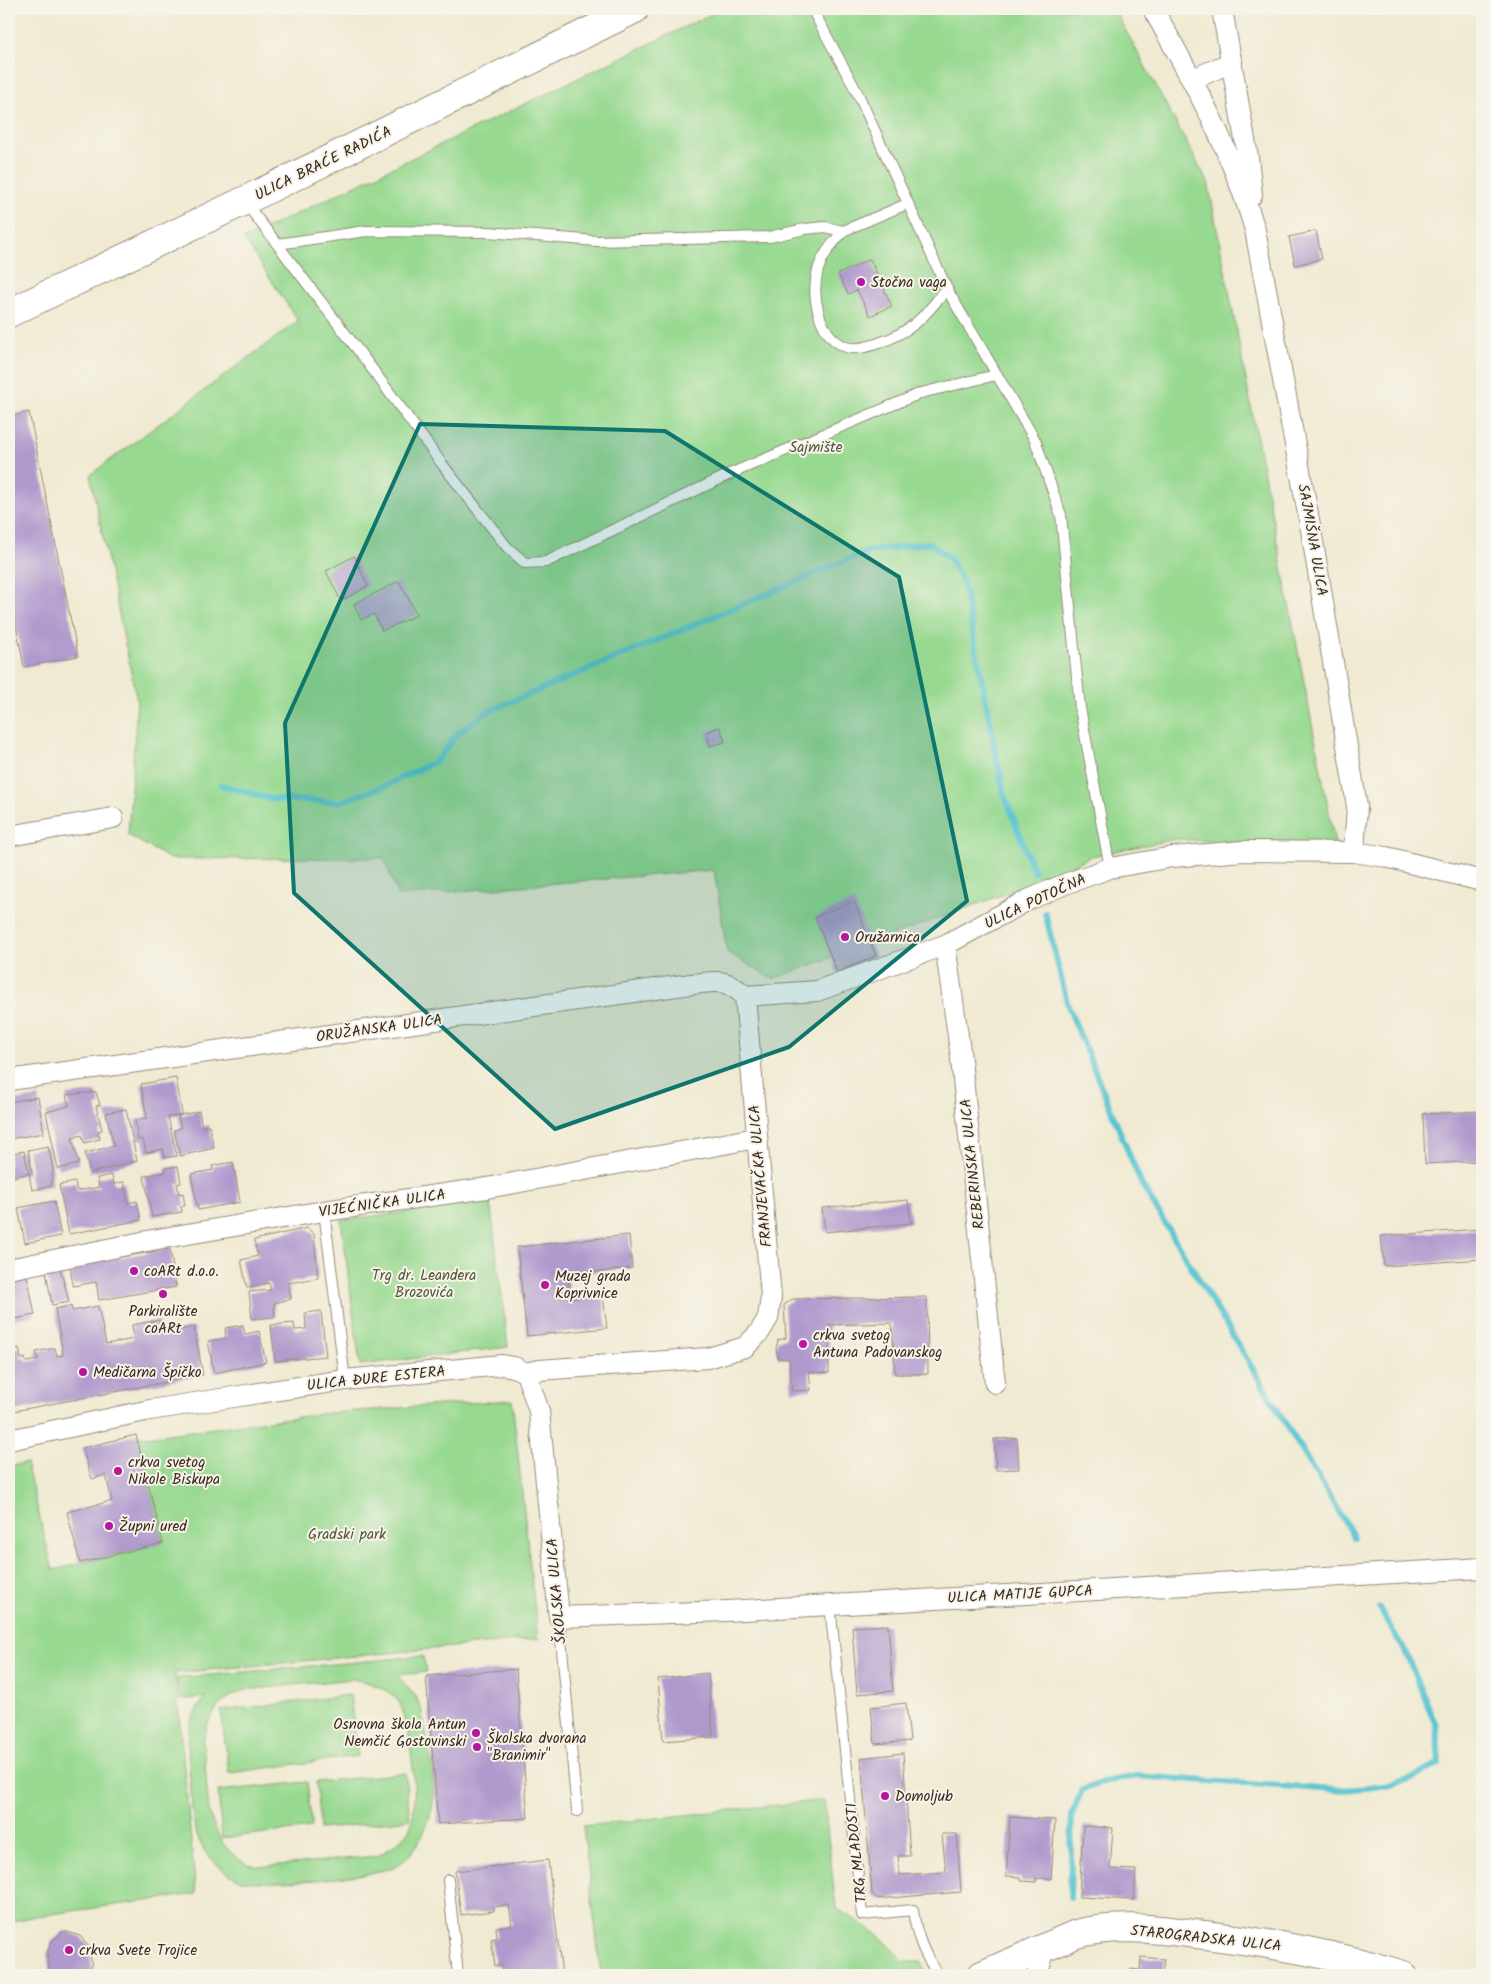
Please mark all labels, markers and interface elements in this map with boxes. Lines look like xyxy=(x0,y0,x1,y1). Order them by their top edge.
street label: ULICA BRAĆE RADIĆA xyxy=(251,120,396,208)
place label: Stočna vaga xyxy=(871,271,947,295)
marker: Stočna vaga xyxy=(855,276,867,288)
park label: Sajmište xyxy=(789,436,843,460)
street label: SAJMIŠNA ULICA xyxy=(1290,482,1334,598)
street label: ULICA POTOČNA xyxy=(980,868,1090,936)
place label: Oružarnica xyxy=(855,926,920,950)
marker: Oružarnica xyxy=(839,931,851,943)
street label: ORUŽANSKA ULICA xyxy=(314,1008,444,1050)
street label: REBERINSKA ULICA xyxy=(954,1097,992,1230)
street label: FRANJEVAČKA ULICA xyxy=(743,1104,779,1248)
street label: VIJEĆNIČKA ULICA xyxy=(317,1183,447,1225)
place label: coARt d.o.o. xyxy=(144,1260,219,1284)
park label: Trg dr. Leandera Brozovića xyxy=(372,1264,476,1305)
marker: coARt d.o.o. xyxy=(128,1265,140,1277)
place label: Muzej grada Koprivnice xyxy=(555,1265,631,1306)
marker: Muzej grada Koprivnice xyxy=(539,1279,551,1291)
marker: Parkiralište coARt xyxy=(157,1288,169,1300)
place label: Parkiralište coARt xyxy=(129,1300,198,1341)
place label: crkva svetog Antuna Padovanskog xyxy=(813,1324,942,1365)
marker: crkva svetog Antuna Padovanskog xyxy=(797,1338,809,1350)
street label: ULICA ĐURE ESTERA xyxy=(306,1360,447,1398)
place label: Medičarna Špičko xyxy=(93,1361,202,1385)
marker: Medičarna Špičko xyxy=(77,1366,89,1378)
place label: crkva svetog Nikole Biskupa xyxy=(128,1451,220,1492)
marker: crkva svetog Nikole Biskupa xyxy=(112,1465,124,1477)
place label: Župni ured xyxy=(119,1515,187,1539)
marker: Župni ured xyxy=(103,1520,115,1532)
park label: Gradski park xyxy=(308,1523,387,1547)
street label: ŠKOLSKA ULICA xyxy=(540,1537,574,1645)
street label: ULICA MATIJE GUPCA xyxy=(947,1579,1093,1611)
place label: Osnovna škola Antun Nemčić Gostovinski xyxy=(333,1713,467,1754)
marker: Osnovna škola Antun Nemčić Gostovinski xyxy=(470,1727,482,1739)
place label: Školska dvorana "Branimir" xyxy=(487,1727,587,1768)
marker: Školska dvorana "Branimir" xyxy=(471,1741,483,1753)
place label: Domoljub xyxy=(895,1785,953,1809)
marker: Domoljub xyxy=(879,1790,891,1802)
street label: TRG MLADOSTI xyxy=(840,1801,874,1904)
street label: STAROGRADSKA ULICA xyxy=(1129,1919,1283,1959)
place label: crkva Svete Trojice xyxy=(79,1939,198,1963)
marker: crkva Svete Trojice xyxy=(63,1944,75,1956)

